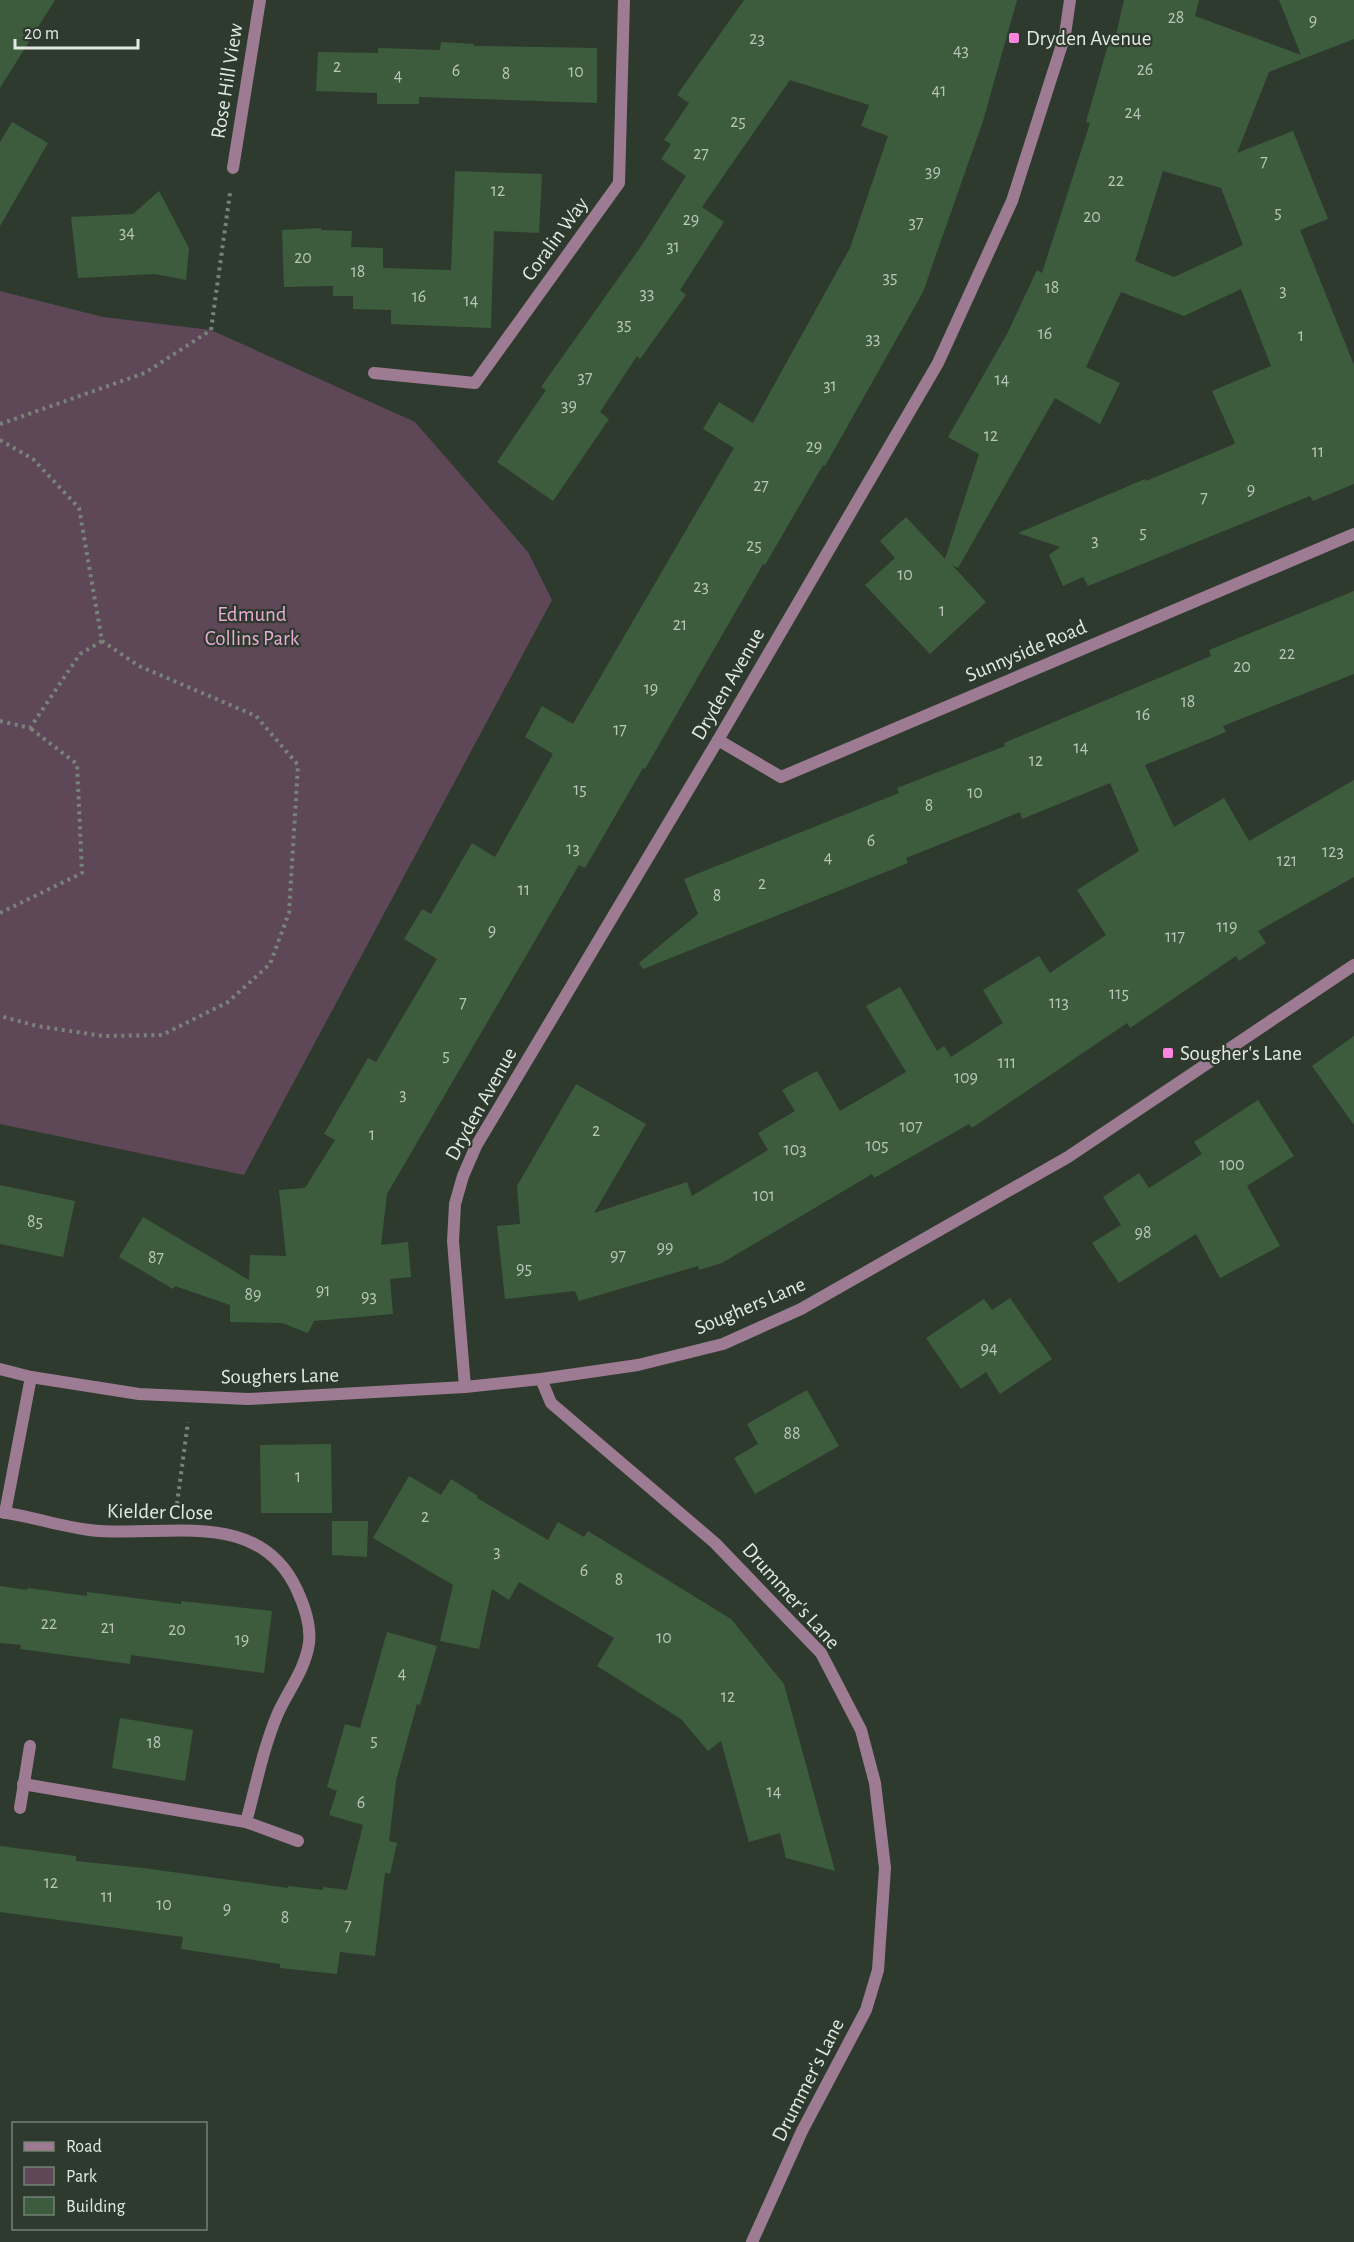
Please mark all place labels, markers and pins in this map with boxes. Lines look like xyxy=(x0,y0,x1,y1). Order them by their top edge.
place label: Dryden Avenue xyxy=(1026,28,1151,49)
marker: Dryden Avenue xyxy=(1007,31,1021,45)
place label: Sougher's Lane xyxy=(1180,1043,1302,1064)
marker: Sougher's Lane xyxy=(1161,1046,1175,1060)

